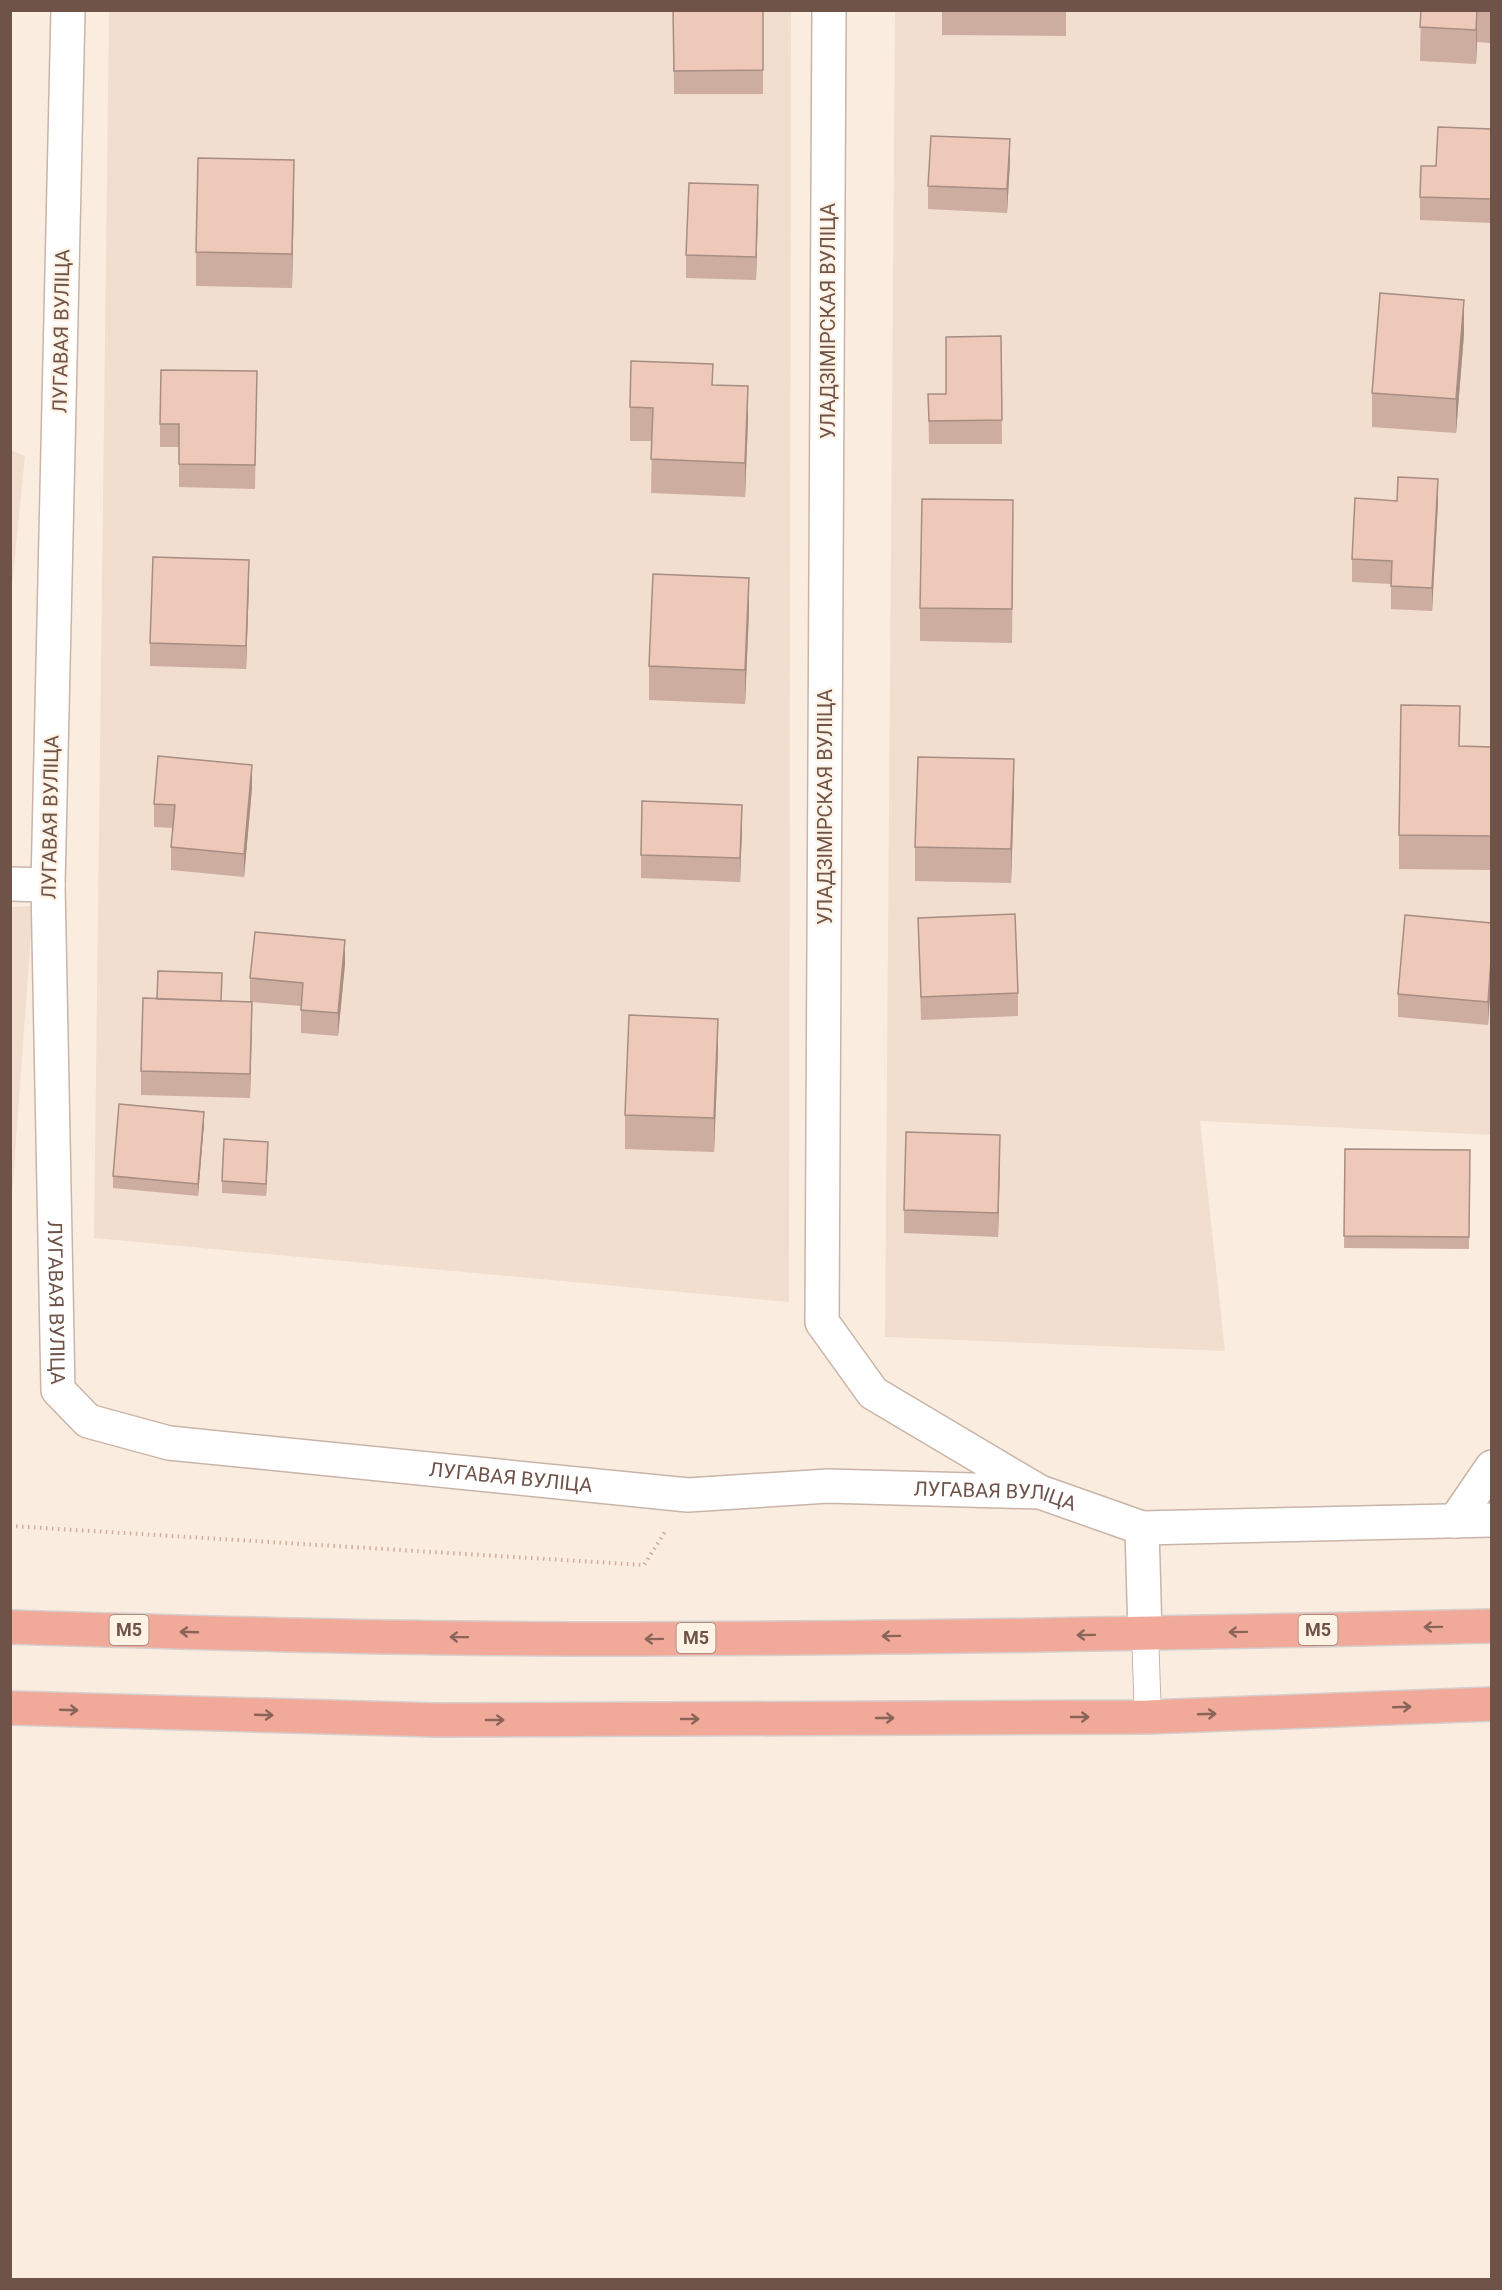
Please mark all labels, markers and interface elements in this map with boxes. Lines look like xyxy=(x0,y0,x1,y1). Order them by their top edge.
street label: УЛАДЗІМІРСКАЯ ВУЛІЦА xyxy=(816,203,840,439)
street label: ЛУГАВАЯ ВУЛІЦА xyxy=(48,249,74,413)
street label: УЛАДЗІМІРСКАЯ ВУЛІЦА xyxy=(813,689,837,925)
street label: ЛУГАВАЯ ВУЛІЦА xyxy=(37,735,63,899)
street label: ЛУГАВАЯ ВУЛІЦА xyxy=(43,1220,70,1385)
street label: ЛУГАВАЯ ВУЛІЦА xyxy=(428,1457,594,1497)
street label: ЛУГАВАЯ ВУЛІЦА xyxy=(913,1476,1080,1516)
road number: М5 xyxy=(110,1615,148,1645)
road number: М5 xyxy=(1298,1615,1338,1645)
one-way arrow xyxy=(1424,1621,1444,1633)
road number: М5 xyxy=(676,1623,716,1653)
one-way arrow xyxy=(1229,1626,1249,1638)
one-way arrow xyxy=(179,1627,199,1638)
one-way arrow xyxy=(1077,1629,1097,1641)
one-way arrow xyxy=(450,1631,470,1643)
one-way arrow xyxy=(882,1631,902,1642)
one-way arrow xyxy=(645,1633,665,1644)
one-way arrow xyxy=(1391,1702,1411,1713)
one-way arrow xyxy=(58,1704,78,1715)
one-way arrow xyxy=(1196,1709,1216,1720)
one-way arrow xyxy=(253,1710,273,1721)
one-way arrow xyxy=(1069,1711,1089,1723)
one-way arrow xyxy=(874,1712,894,1724)
one-way arrow xyxy=(679,1713,699,1725)
one-way arrow xyxy=(484,1714,504,1726)

